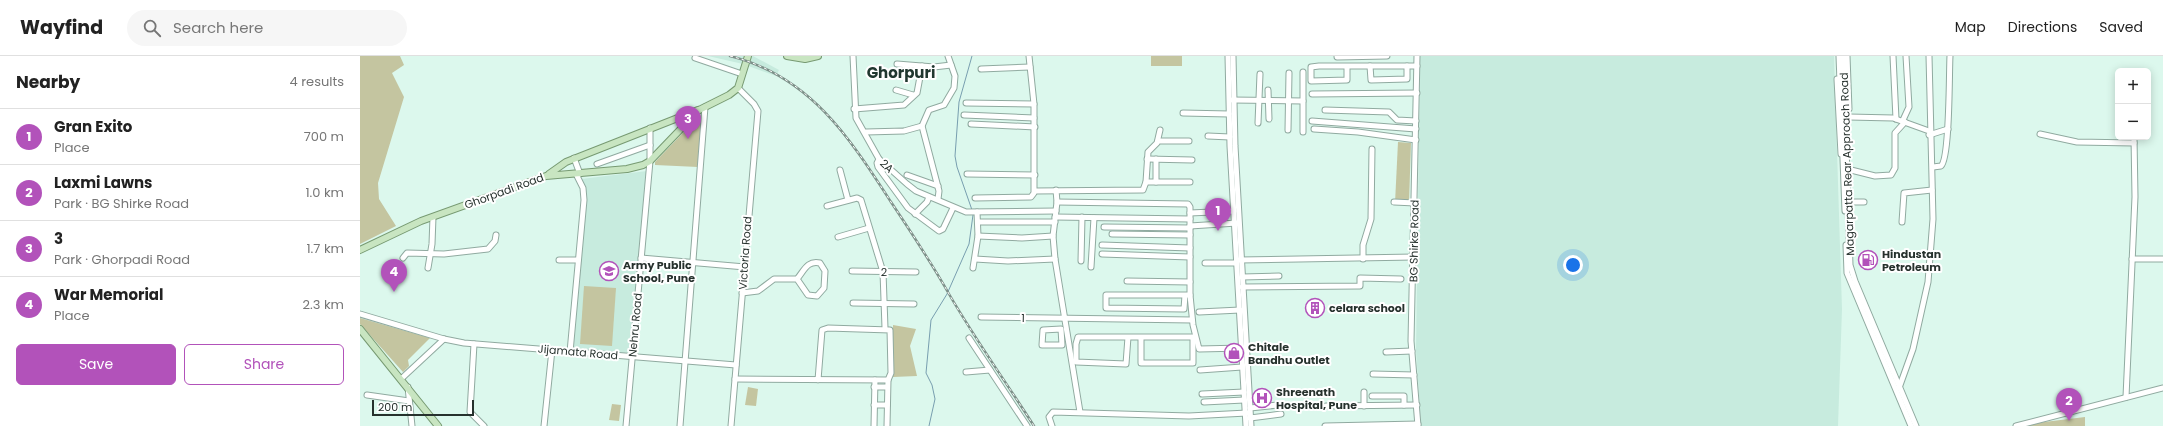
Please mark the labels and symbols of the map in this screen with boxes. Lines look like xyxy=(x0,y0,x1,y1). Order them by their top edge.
district label: Ghorpuri xyxy=(867,62,935,83)
street label: Magarpatta Rear Approach Road xyxy=(1836,72,1858,256)
pin: 3 xyxy=(675,106,701,139)
street label: 2A xyxy=(877,155,898,177)
street label: Ghorpadi Road xyxy=(462,169,546,213)
pin: 1 xyxy=(1205,198,1231,231)
street label: BG Shirke Road xyxy=(1405,200,1423,282)
street label: Victoria Road xyxy=(734,216,756,290)
place label: Hindustan Petroleum xyxy=(1882,246,1941,275)
fuel station icon: Hindustan Petroleum xyxy=(1857,249,1879,271)
your location xyxy=(1563,255,1583,275)
place label: Army Public School, Pune xyxy=(623,257,695,286)
pin: 4 xyxy=(381,259,407,292)
school or university icon: Army Public School, Pune xyxy=(598,260,620,282)
street label: 2 xyxy=(881,264,887,280)
street label: Nehru Road xyxy=(624,292,646,358)
building icon: celara school xyxy=(1304,297,1326,319)
place label: celara school xyxy=(1329,300,1405,316)
street label: 1 xyxy=(1021,310,1025,326)
place label: Chitale Bandhu Outlet xyxy=(1248,339,1330,368)
street label: Jijamata Road xyxy=(537,341,619,363)
shop icon: Chitale Bandhu Outlet xyxy=(1223,342,1245,364)
place label: Shreenath Hospital, Pune xyxy=(1276,384,1357,413)
hospital icon: Shreenath Hospital, Pune xyxy=(1251,387,1273,409)
pin: 2 xyxy=(2056,388,2082,421)
scale bar xyxy=(372,398,474,417)

